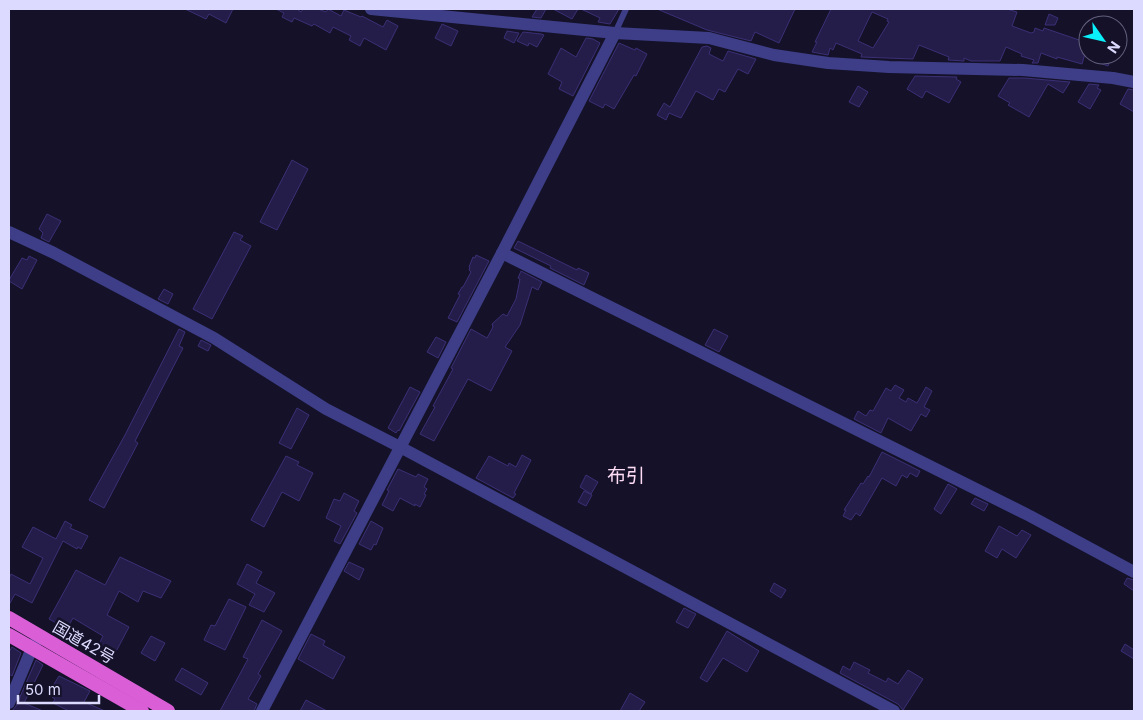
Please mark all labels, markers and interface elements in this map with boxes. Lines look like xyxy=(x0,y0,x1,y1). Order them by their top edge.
north arrow xyxy=(1078,15,1128,65)
text: N xyxy=(1104,38,1124,57)
district label: 布引 xyxy=(607,464,645,487)
street label: 国道42号 xyxy=(50,616,118,668)
scale bar xyxy=(18,672,99,704)
text: 50 m xyxy=(25,680,61,699)

